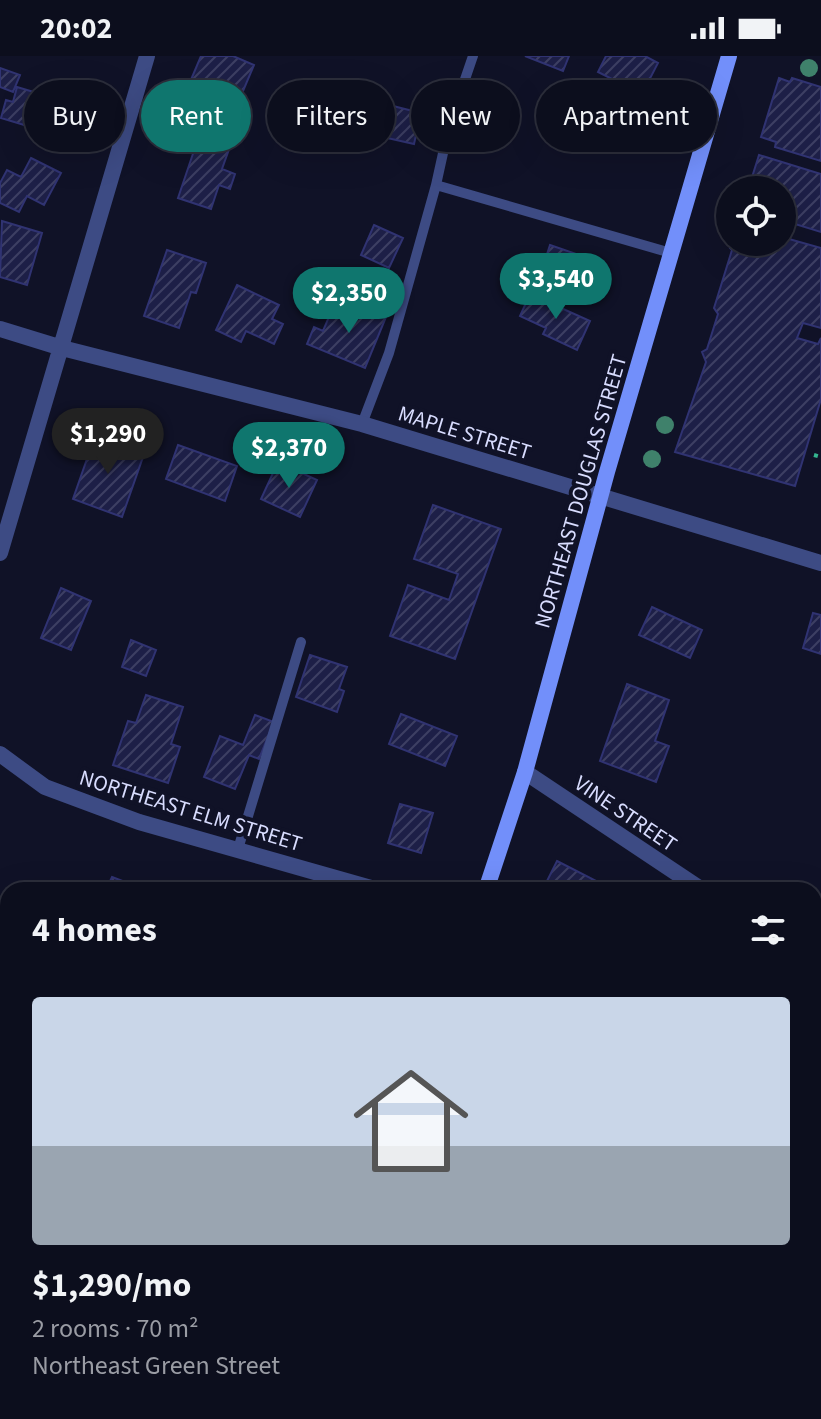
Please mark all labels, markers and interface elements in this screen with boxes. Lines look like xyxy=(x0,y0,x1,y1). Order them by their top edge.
text: 20:02 xyxy=(40,7,112,50)
chip: Buy xyxy=(24,80,125,152)
chip: Rent xyxy=(141,80,251,152)
chip: Filters xyxy=(267,80,395,152)
chip: New xyxy=(411,80,520,152)
chip: Apartment xyxy=(536,80,717,152)
map controls xyxy=(716,176,796,256)
button: locate xyxy=(716,176,796,256)
pin: $3,540 xyxy=(491,253,621,321)
text: $3,540 xyxy=(518,260,594,297)
pin: $2,350 xyxy=(284,267,414,335)
text: $2,350 xyxy=(311,274,387,311)
street label: NORTHEAST DOUGLAS STREET xyxy=(526,350,635,632)
street label: MAPLE STREET xyxy=(394,398,535,468)
pin: $1,290 xyxy=(43,408,173,476)
text: $1,290 xyxy=(70,415,146,452)
pin: $2,370 xyxy=(224,422,354,490)
text: $2,370 xyxy=(251,429,327,466)
street label: NORTHEAST ELM STREET xyxy=(75,762,306,860)
street label: VINE STREET xyxy=(568,768,683,860)
text: 4 homes xyxy=(32,906,157,955)
icon: filters xyxy=(746,908,790,952)
icon: home xyxy=(339,1049,483,1193)
text: $1,290/mo xyxy=(32,1261,192,1310)
text: 2 rooms · 70 m² xyxy=(32,1310,199,1347)
text: Northeast Green Street xyxy=(32,1347,280,1384)

